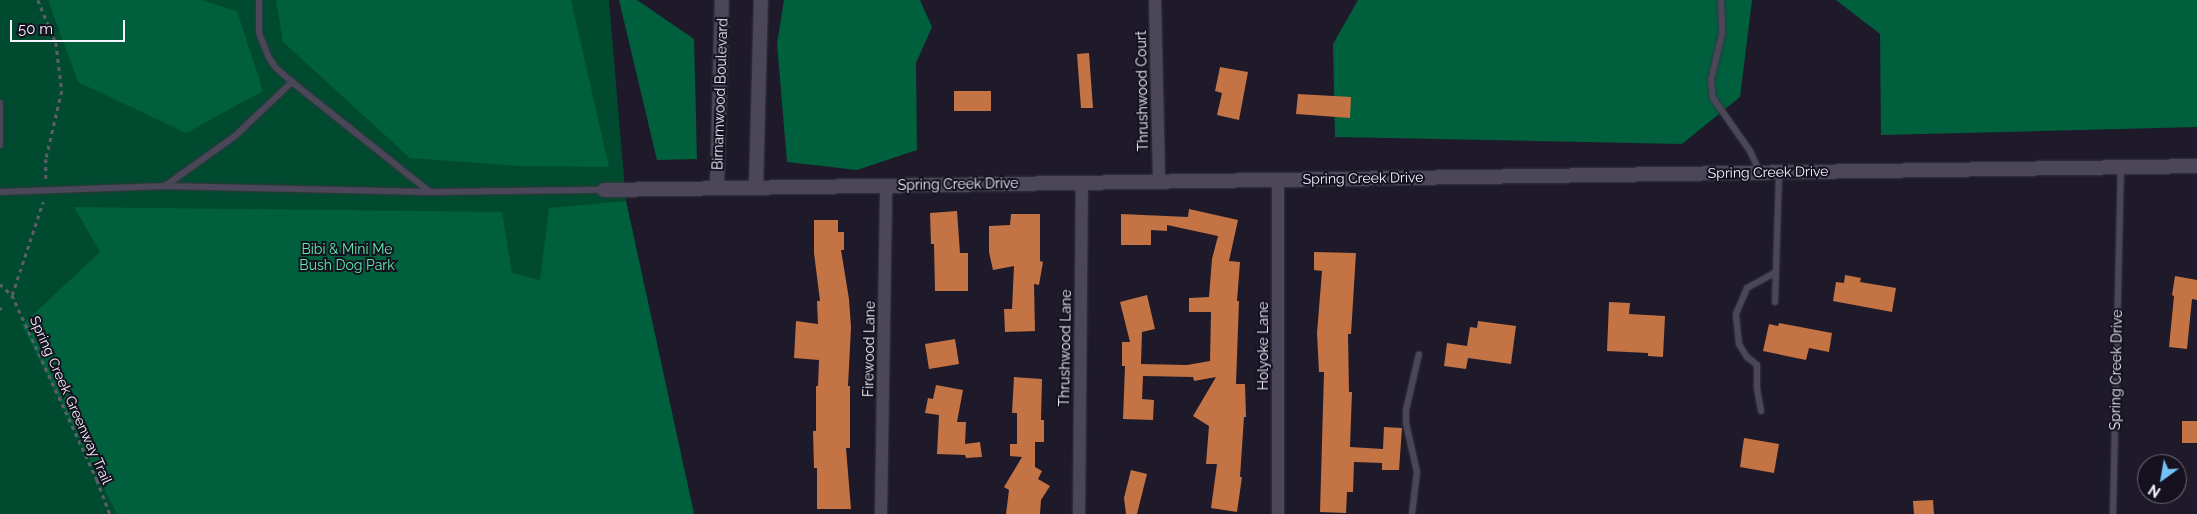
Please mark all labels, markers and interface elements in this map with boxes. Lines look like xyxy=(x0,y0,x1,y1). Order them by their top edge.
scale bar xyxy=(12,10,128,42)
street label: Birnamwood Boulevard xyxy=(709,18,731,170)
text: 50 m xyxy=(18,20,53,38)
street label: Thrushwood Court xyxy=(1133,31,1151,151)
street label: Spring Creek Drive xyxy=(1708,163,1828,181)
street label: Spring Creek Drive xyxy=(1303,169,1423,187)
street label: Spring Creek Drive xyxy=(898,175,1018,193)
park label: Bibi & Mini Me Bush Dog Park xyxy=(299,241,395,274)
street label: Thrushwood Lane xyxy=(1056,289,1074,407)
street label: Firewood Lane xyxy=(860,301,878,397)
street label: Holyoke Lane xyxy=(1255,302,1271,390)
street label: Spring Creek Drive xyxy=(2107,310,2125,430)
street label: Spring Creek Greenway Trail xyxy=(26,313,116,487)
north arrow xyxy=(2137,454,2187,504)
text: N xyxy=(2146,481,2163,500)

